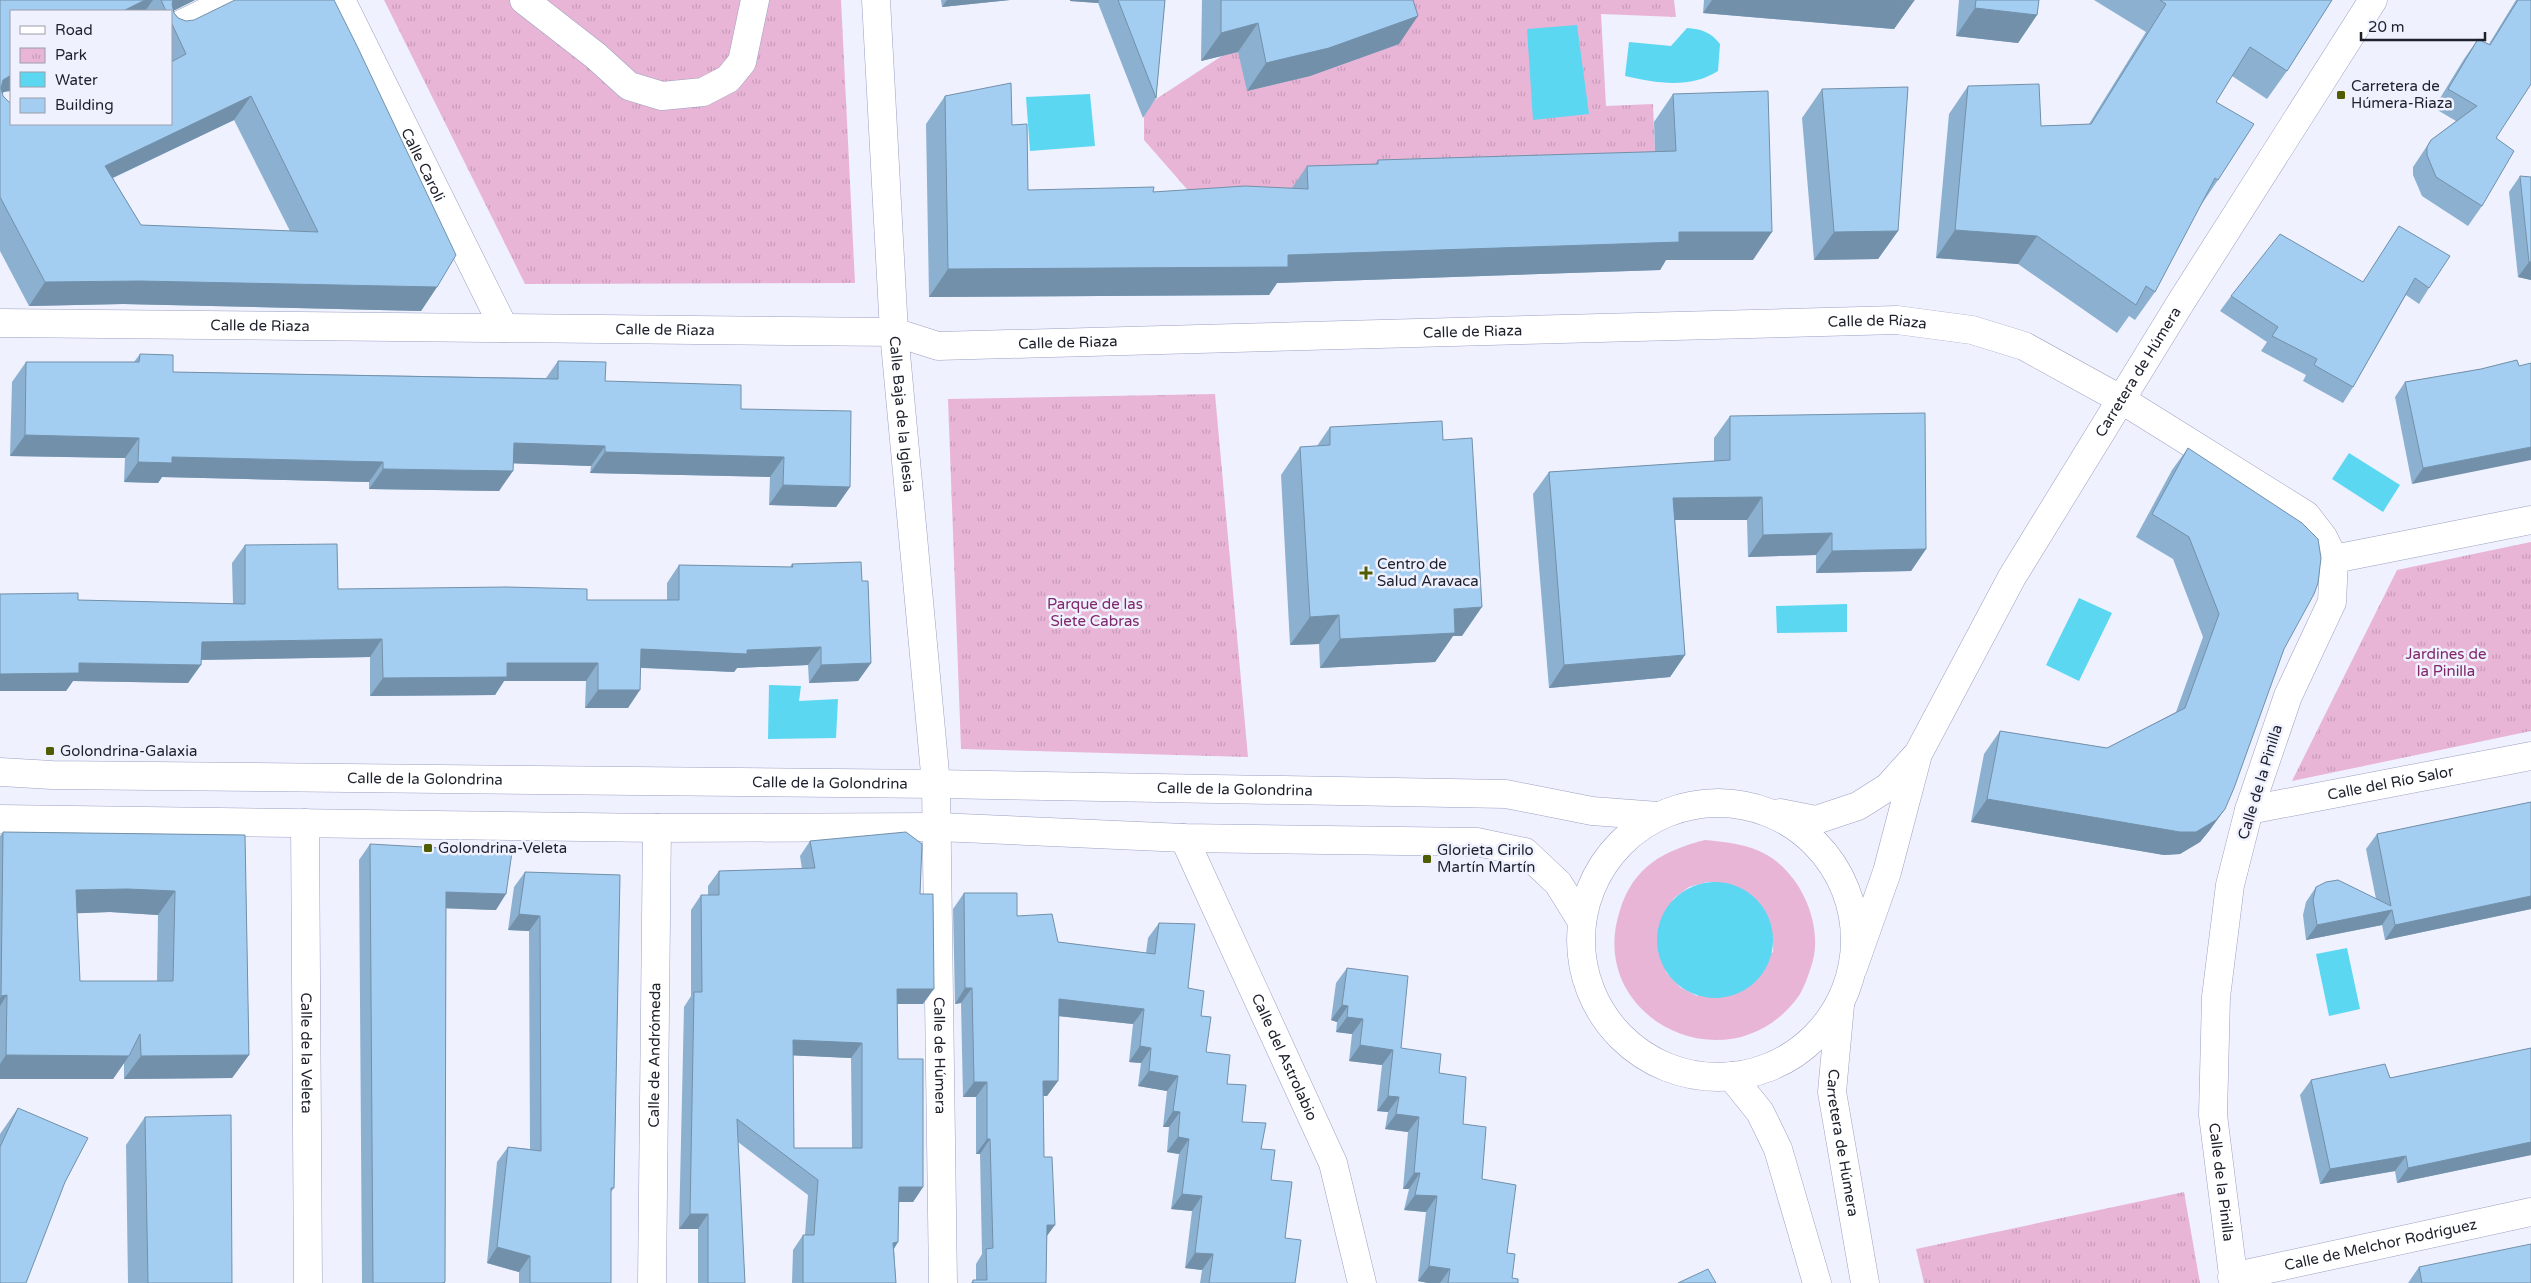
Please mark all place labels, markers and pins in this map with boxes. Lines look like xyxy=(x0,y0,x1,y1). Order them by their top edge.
place label: Carretera de Húmera-Riaza xyxy=(2351,77,2453,112)
marker: Carretera de Húmera-Riaza xyxy=(2335,89,2347,101)
place label: Centro de Salud Aravaca xyxy=(1377,555,1479,590)
marker: Centro de Salud Aravaca xyxy=(1359,566,1373,580)
place label: Golondrina-Galaxia xyxy=(60,742,197,760)
marker: Golondrina-Galaxia xyxy=(44,745,56,757)
place label: Golondrina-Veleta xyxy=(438,839,567,857)
place label: Glorieta Cirilo Martín Martín xyxy=(1437,841,1535,876)
marker: Golondrina-Veleta xyxy=(422,842,434,854)
marker: Glorieta Cirilo Martín Martín xyxy=(1421,853,1433,865)

